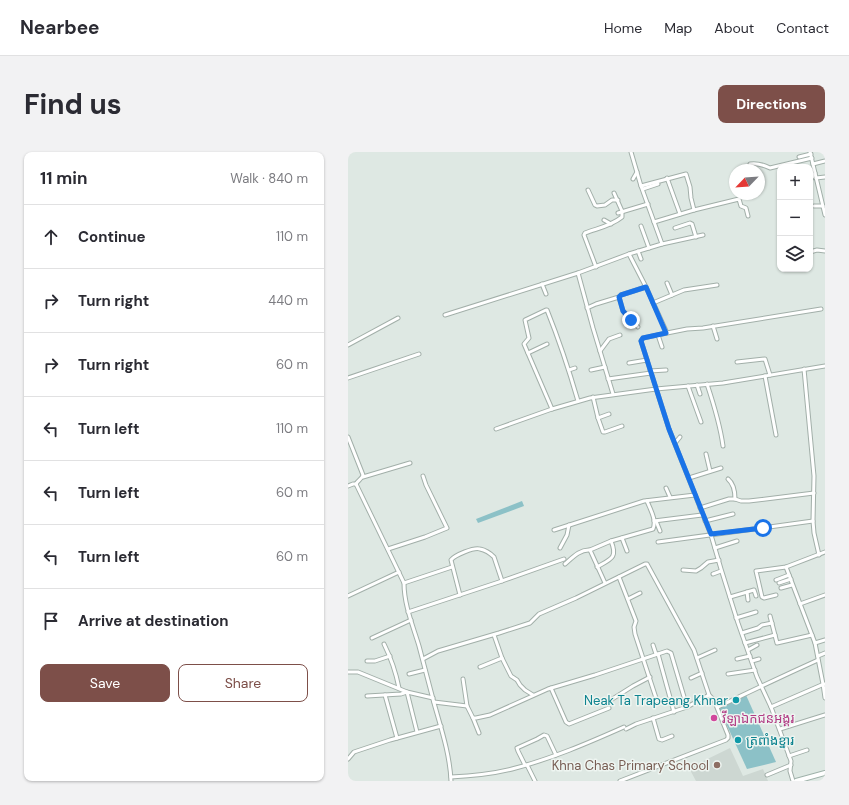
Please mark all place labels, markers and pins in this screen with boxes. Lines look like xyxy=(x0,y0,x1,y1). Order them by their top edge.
place label: Neak Ta Trapeang Khnar xyxy=(584,692,728,709)
marker: Neak Ta Trapeang Khnar xyxy=(731,695,741,705)
place label: វីឡាឯកជនអង្គរ xyxy=(721,710,795,727)
marker: វីឡាឯកជនអង្គរ xyxy=(709,713,719,723)
place label: ត្រពាំងខ្នារ xyxy=(746,732,794,749)
marker: ត្រពាំងខ្នារ xyxy=(733,735,743,745)
place label: Khna Chas Primary School xyxy=(552,757,709,774)
marker: Khna Chas Primary School xyxy=(712,760,722,770)

